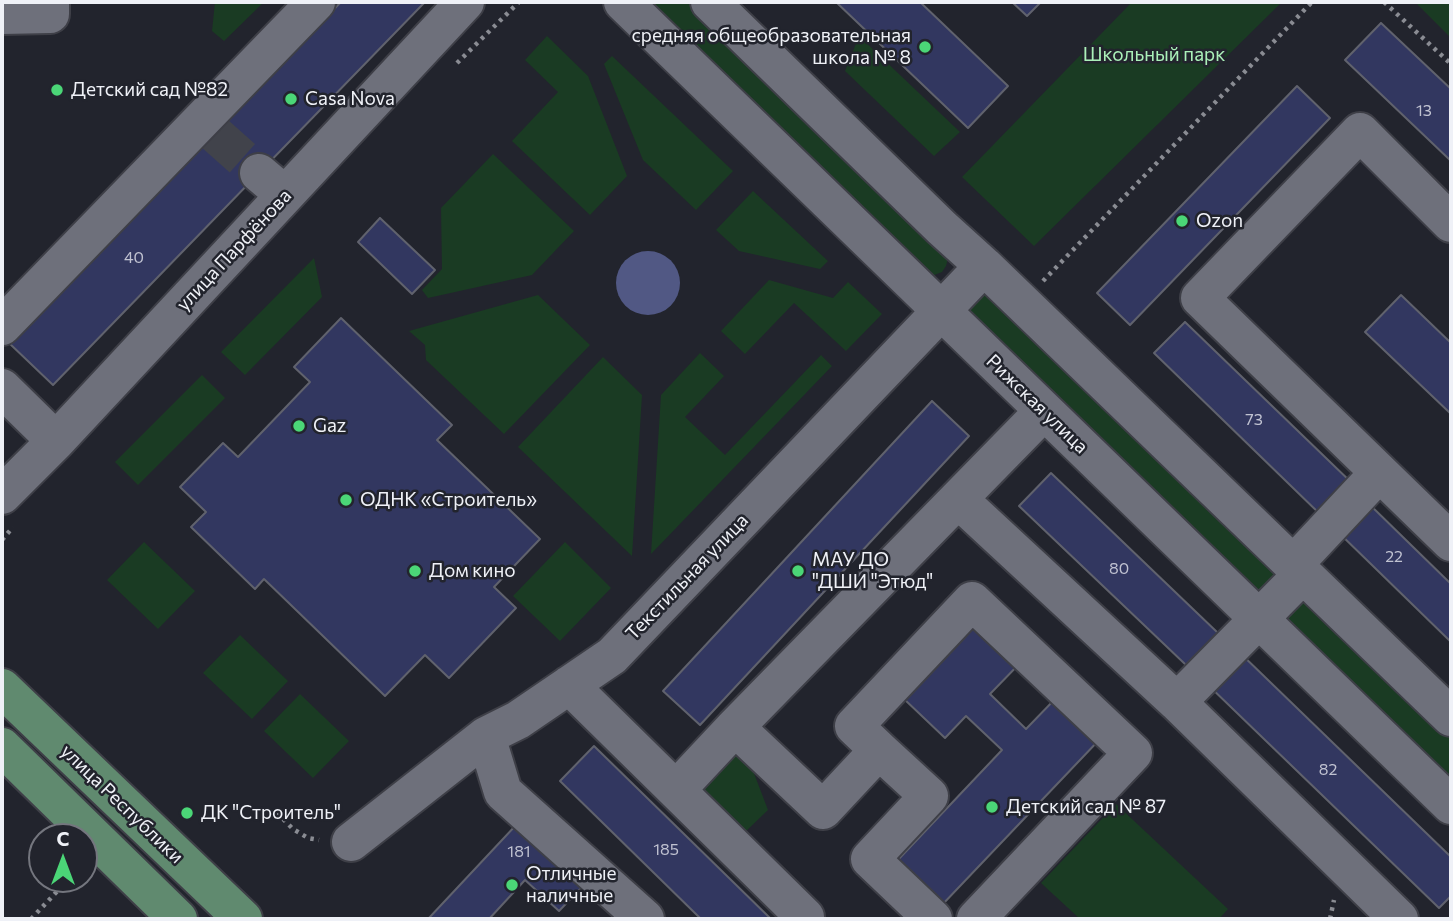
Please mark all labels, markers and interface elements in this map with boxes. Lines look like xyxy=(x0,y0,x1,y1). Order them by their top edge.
place label: средняя общеобразовательная школа № 8 xyxy=(631,25,911,69)
marker: средняя общеобразовательная школа № 8 xyxy=(917,39,933,55)
park label: Школьный парк xyxy=(1083,44,1225,66)
place label: Детский сад №82 xyxy=(71,79,228,101)
marker: Детский сад №82 xyxy=(49,82,65,98)
place label: Casa Nova xyxy=(305,88,395,110)
marker: Casa Nova xyxy=(283,91,299,107)
house number: 13 xyxy=(1416,101,1432,121)
street label: улица Парфёнова xyxy=(172,185,296,315)
place label: Ozon xyxy=(1196,210,1243,232)
marker: Ozon xyxy=(1174,213,1190,229)
house number: 40 xyxy=(124,248,144,268)
street label: Рижская улица xyxy=(981,350,1093,458)
house number: 73 xyxy=(1245,410,1263,430)
place label: Gaz xyxy=(313,415,346,437)
marker: Gaz xyxy=(291,418,307,434)
place label: ОДНК «Строитель» xyxy=(360,489,537,511)
marker: ОДНК «Строитель» xyxy=(338,492,354,508)
street label: Текстильная улица xyxy=(621,509,753,645)
house number: 22 xyxy=(1385,547,1403,567)
place label: МАУ ДО "ДШИ "Этюд" xyxy=(812,549,933,593)
house number: 80 xyxy=(1109,559,1129,579)
place label: Дом кино xyxy=(429,560,516,582)
marker: Дом кино xyxy=(407,563,423,579)
marker: МАУ ДО "ДШИ "Этюд" xyxy=(790,563,806,579)
street label: улица Республики xyxy=(56,740,188,868)
house number: 82 xyxy=(1319,760,1337,780)
place label: Детский сад № 87 xyxy=(1006,796,1166,818)
marker: Детский сад № 87 xyxy=(984,799,1000,815)
place label: ДК "Строитель" xyxy=(201,802,341,824)
marker: ДК "Строитель" xyxy=(179,805,195,821)
north arrow xyxy=(28,823,98,893)
text: С xyxy=(57,827,70,850)
house number: 185 xyxy=(653,840,679,860)
house number: 181 xyxy=(507,842,531,862)
place label: Отличные наличные xyxy=(526,863,617,907)
marker: Отличные наличные xyxy=(504,877,520,893)

